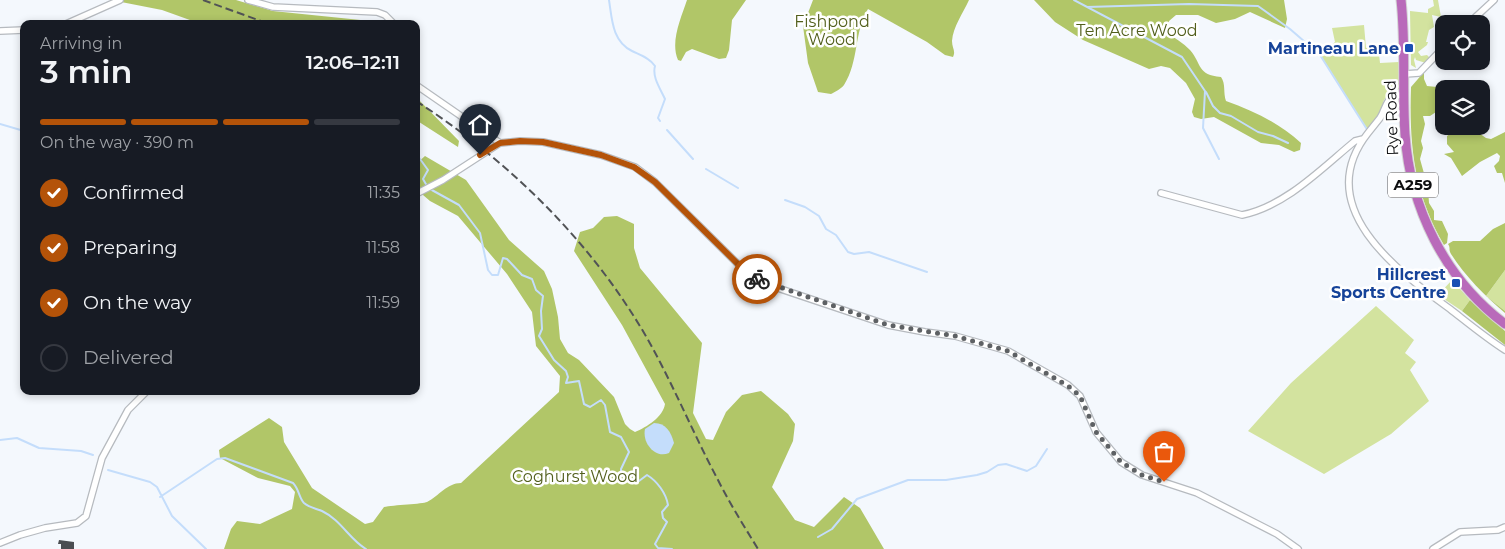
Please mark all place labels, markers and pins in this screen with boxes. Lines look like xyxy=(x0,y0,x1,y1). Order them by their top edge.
place label: Martineau Lane xyxy=(1268,39,1399,58)
marker: Martineau Lane xyxy=(1403,42,1415,54)
pin xyxy=(459,104,501,155)
place label: Hillcrest Sports Centre xyxy=(1331,265,1446,302)
marker: Hillcrest Sports Centre xyxy=(1450,277,1462,289)
pin xyxy=(1143,431,1185,482)

